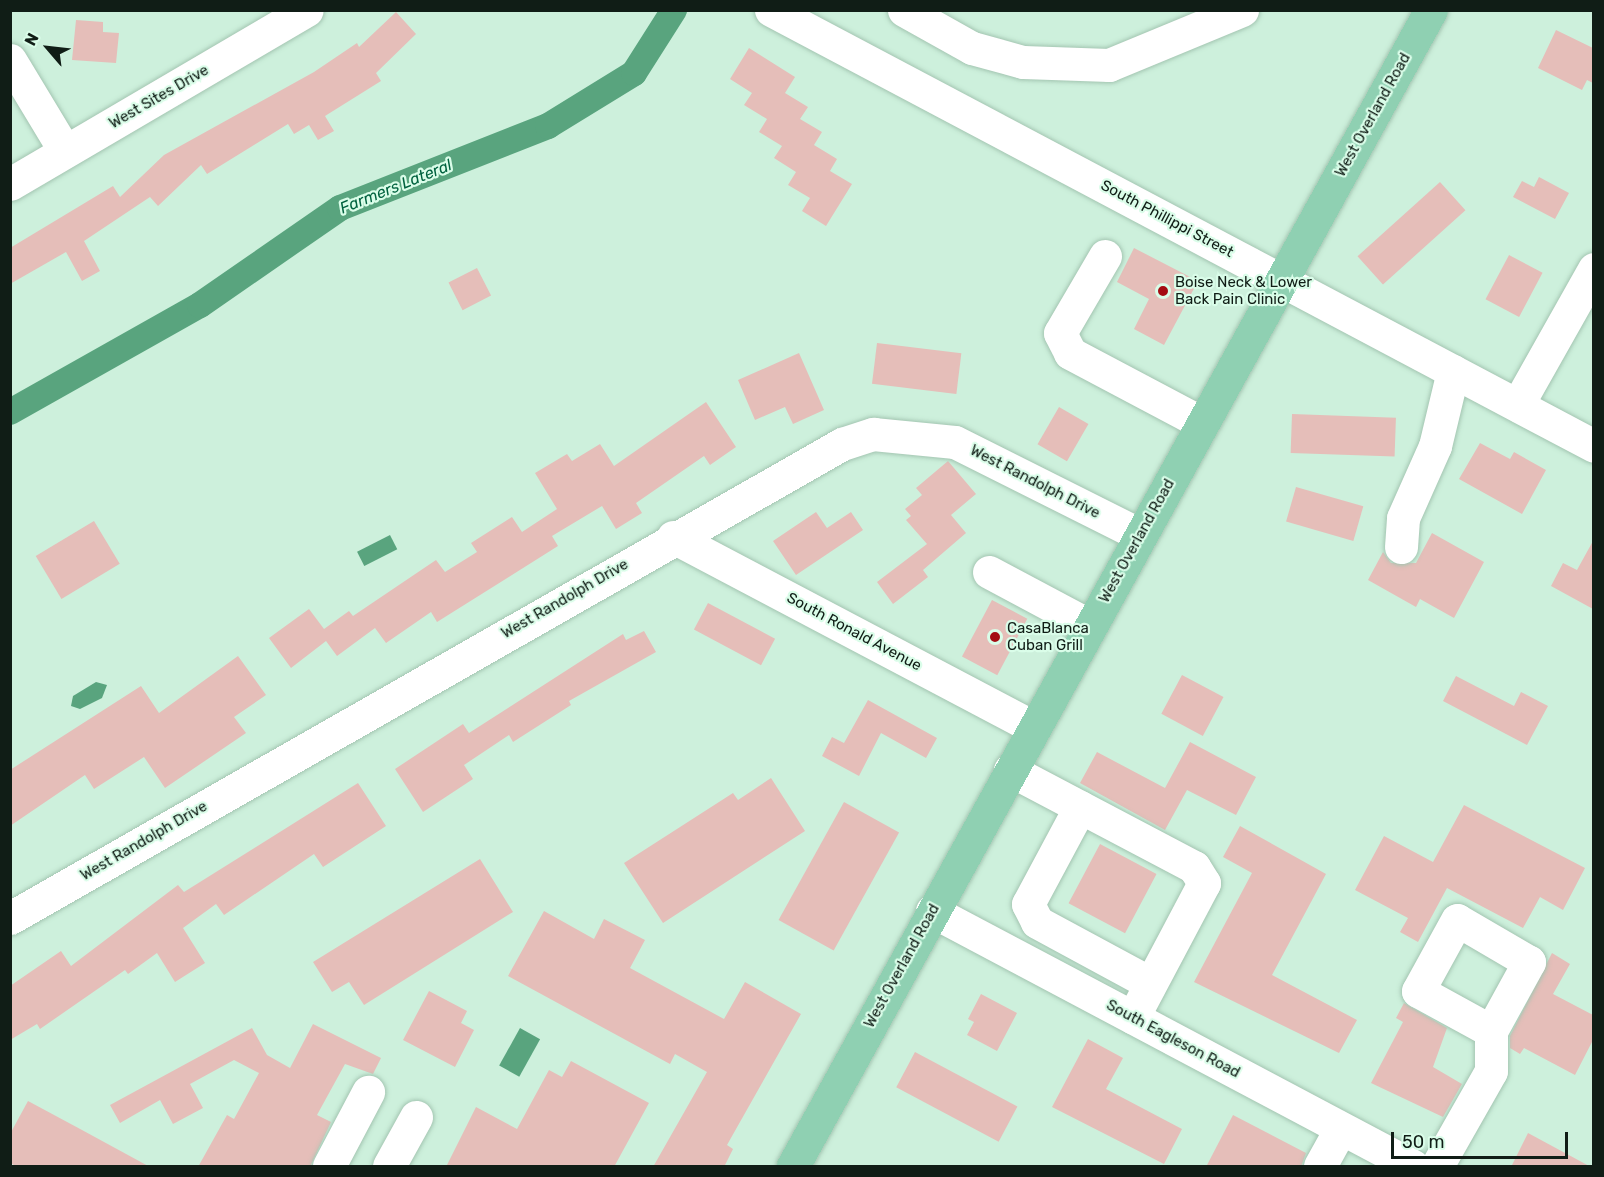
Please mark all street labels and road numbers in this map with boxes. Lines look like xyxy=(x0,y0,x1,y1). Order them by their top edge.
street label: West Overland Road xyxy=(1331,50,1415,180)
street label: West Sites Drive xyxy=(106,61,212,133)
street label: South Phillippi Street xyxy=(1098,176,1236,262)
street label: West Randolph Drive xyxy=(967,441,1103,523)
street label: West Overland Road xyxy=(1095,476,1179,606)
street label: West Randolph Drive xyxy=(498,555,632,643)
street label: South Ronald Avenue xyxy=(783,589,925,675)
street label: West Randolph Drive xyxy=(77,797,211,885)
street label: West Overland Road xyxy=(860,901,944,1031)
street label: South Eagleson Road xyxy=(1103,996,1243,1082)

